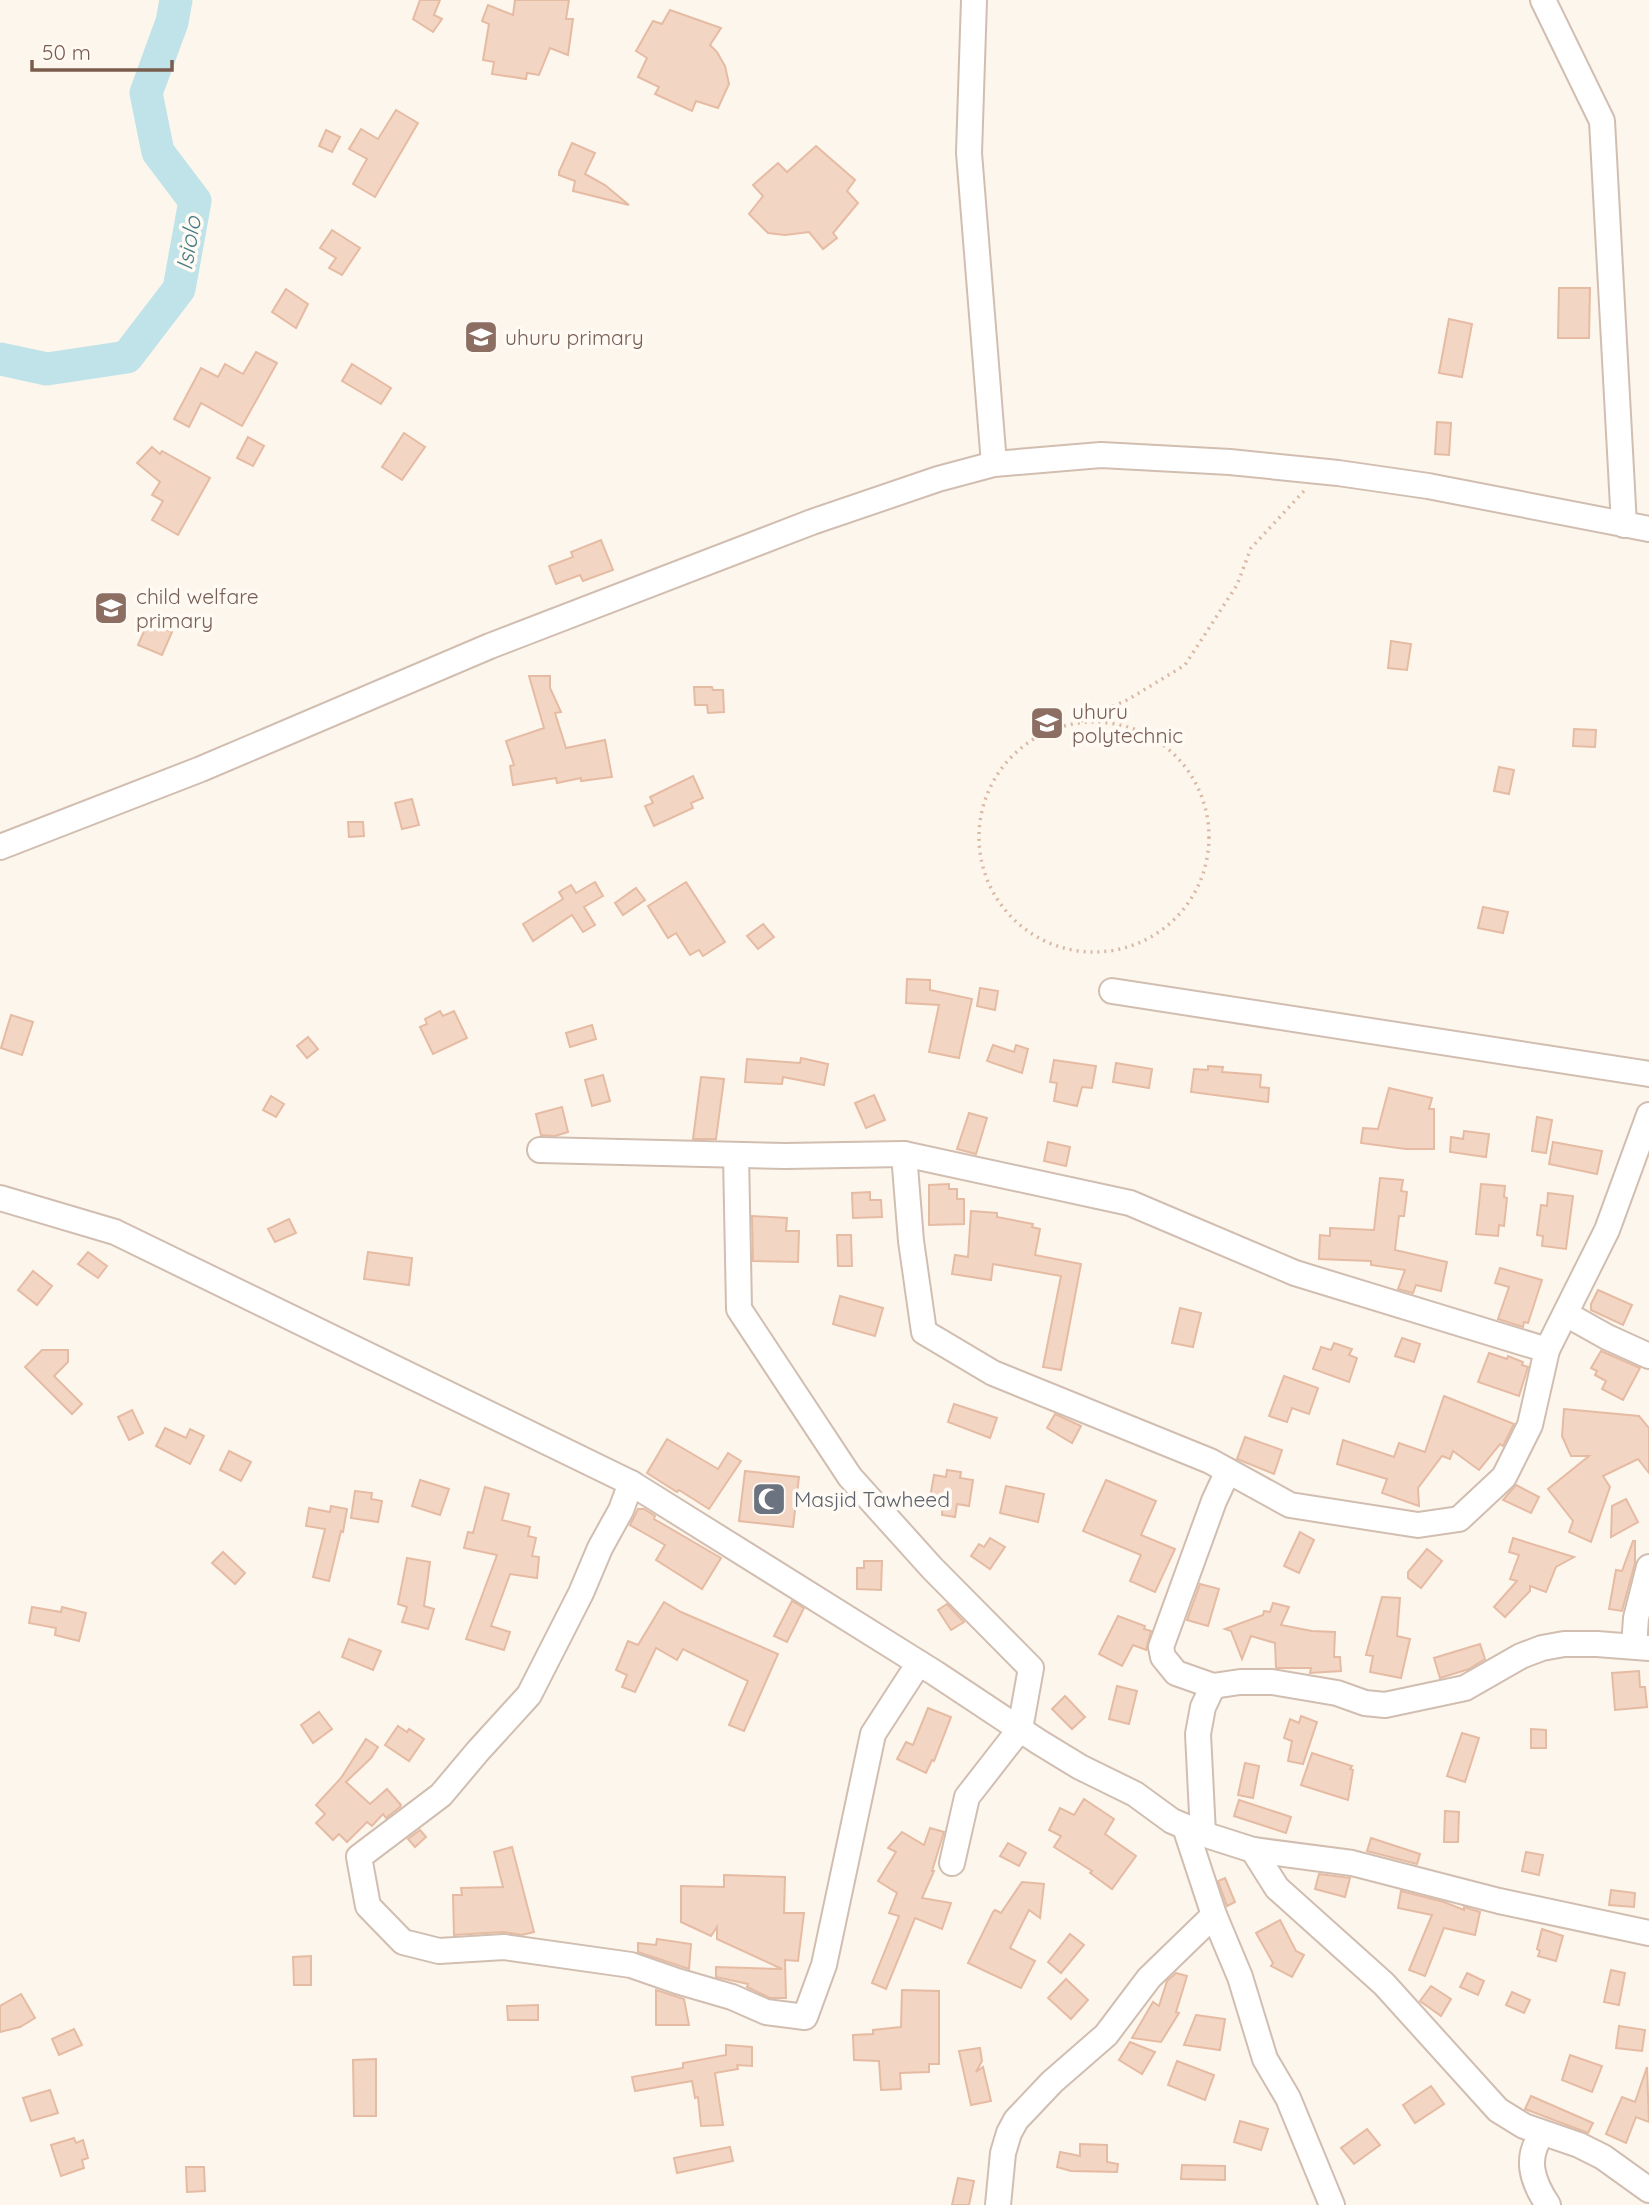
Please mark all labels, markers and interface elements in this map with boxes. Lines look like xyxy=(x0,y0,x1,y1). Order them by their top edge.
scale bar xyxy=(32,28,172,72)
text: 50 m xyxy=(42,39,91,65)
water label: Isiolo xyxy=(169,213,207,272)
school or university icon: uhuru primary xyxy=(462,318,500,356)
place label: uhuru primary xyxy=(505,324,644,350)
place label: child welfare primary xyxy=(136,583,259,633)
school or university icon: child welfare primary xyxy=(92,589,130,627)
place label: uhuru polytechnic xyxy=(1072,698,1183,748)
school or university icon: uhuru polytechnic xyxy=(1028,704,1066,742)
mosque icon: Masjid Tawheed xyxy=(750,1480,788,1518)
place label: Masjid Tawheed xyxy=(794,1486,950,1512)

